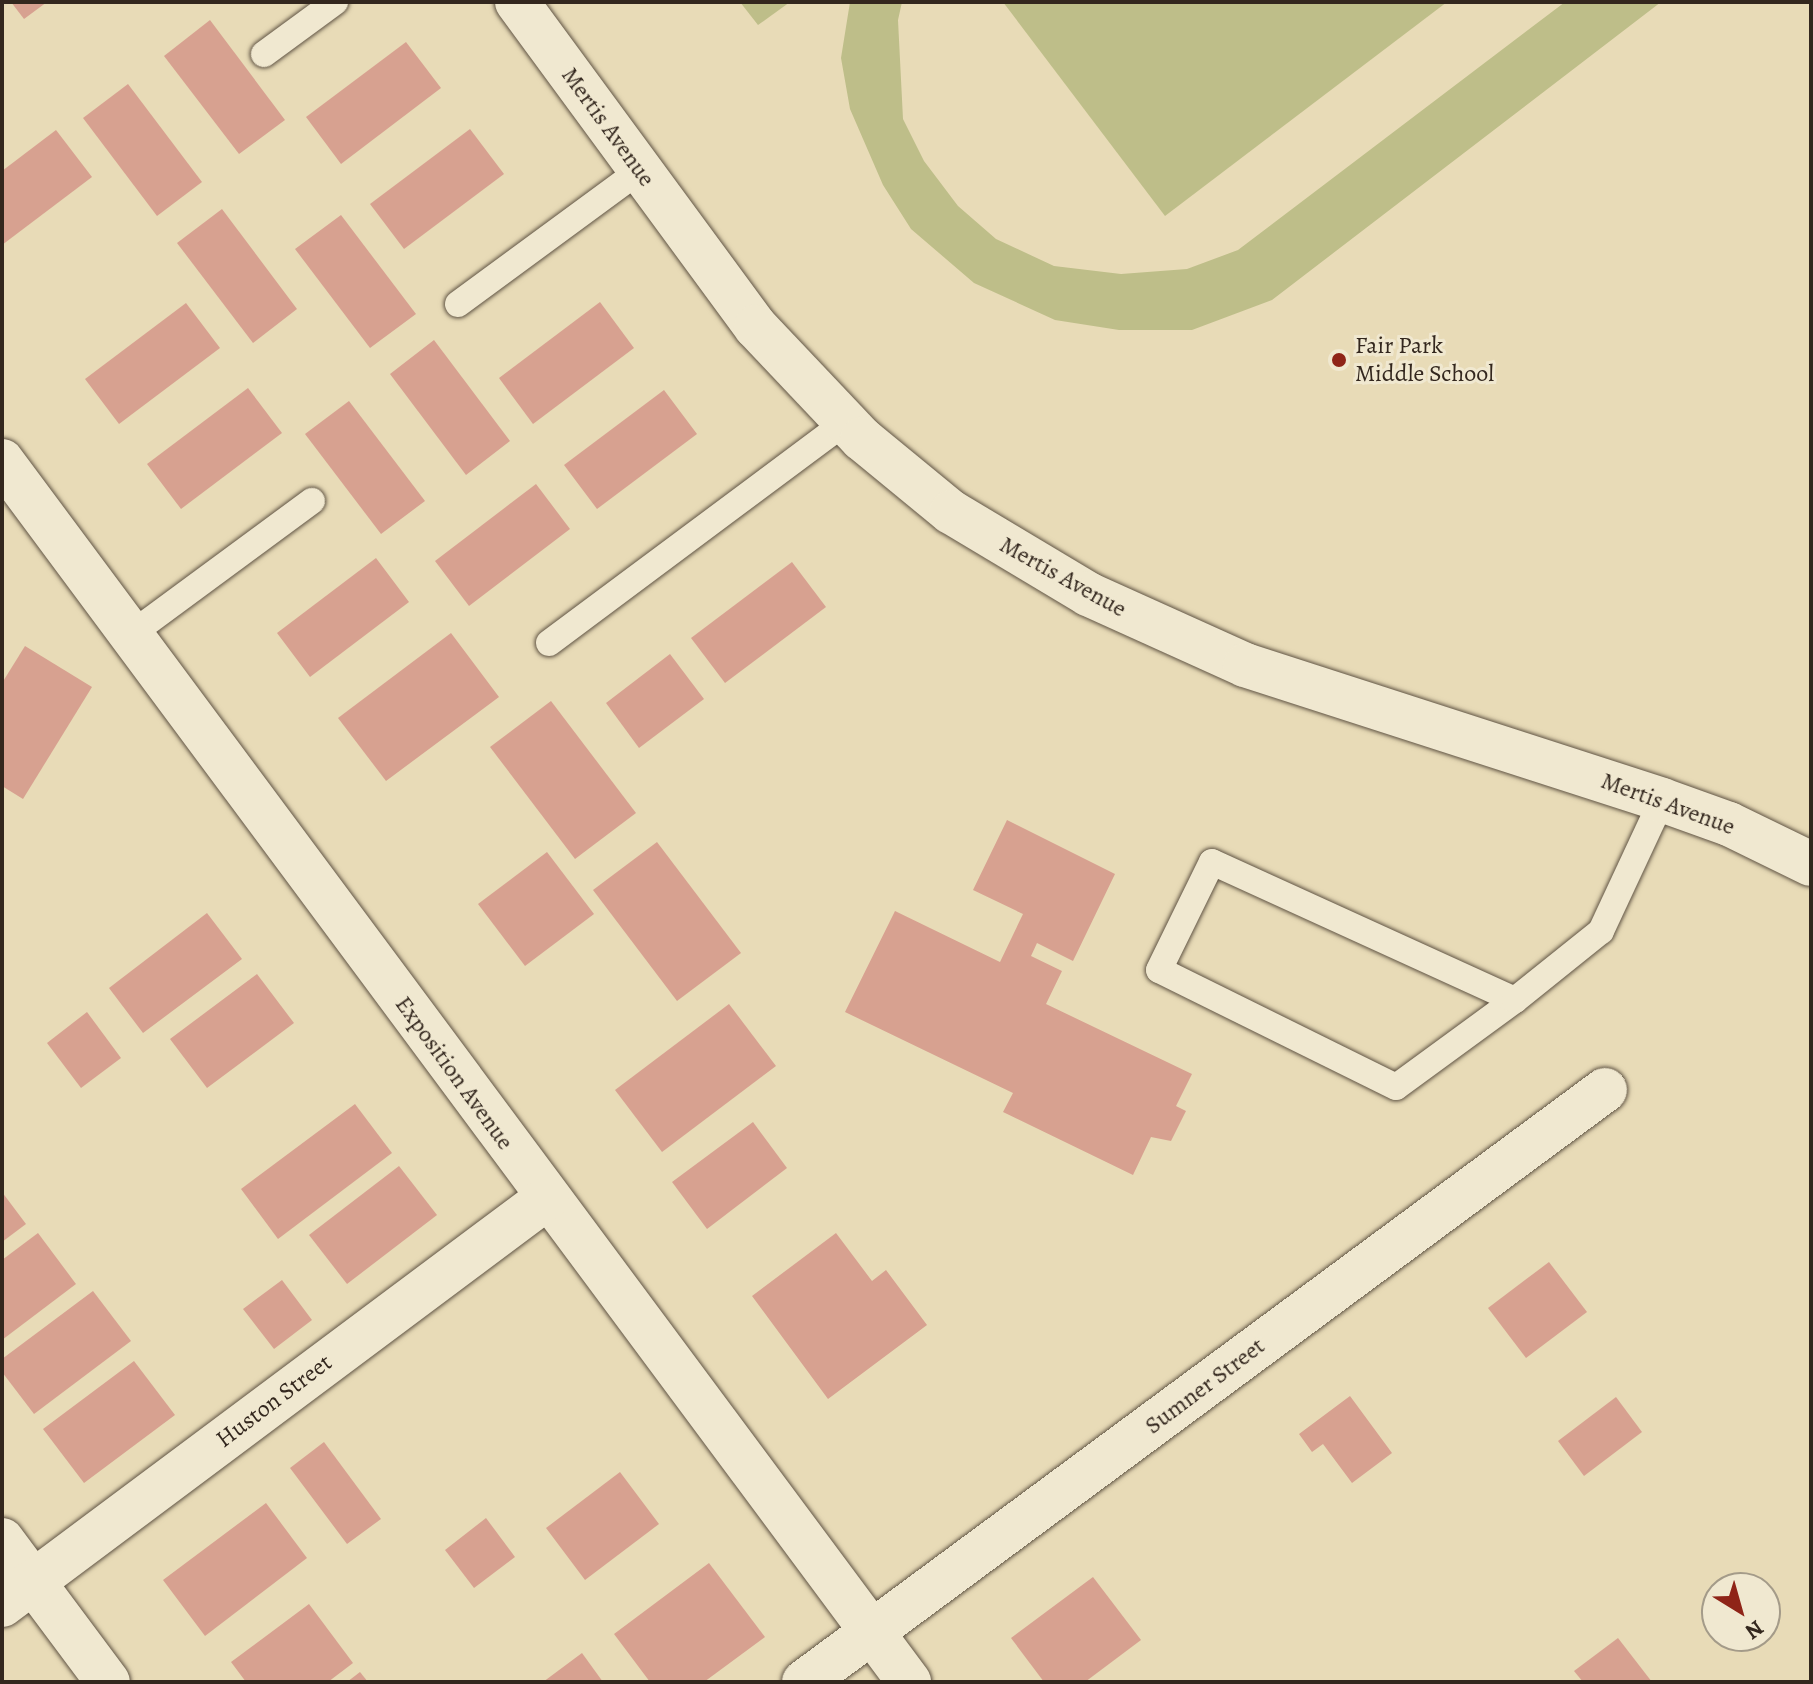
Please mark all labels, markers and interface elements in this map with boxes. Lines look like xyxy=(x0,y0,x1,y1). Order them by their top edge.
street label: Mertis Avenue xyxy=(555,62,661,192)
place label: Fair Park Middle School xyxy=(1355,332,1494,388)
marker: Fair Park Middle School xyxy=(1330,351,1348,369)
street label: Mertis Avenue xyxy=(995,530,1131,624)
street label: Mertis Avenue xyxy=(1597,766,1739,842)
street label: Exposition Avenue xyxy=(389,991,519,1155)
street label: Sumner Street xyxy=(1139,1332,1271,1440)
street label: Huston Street xyxy=(210,1348,338,1454)
north arrow xyxy=(1701,1572,1781,1652)
text: N xyxy=(1739,1613,1770,1646)

